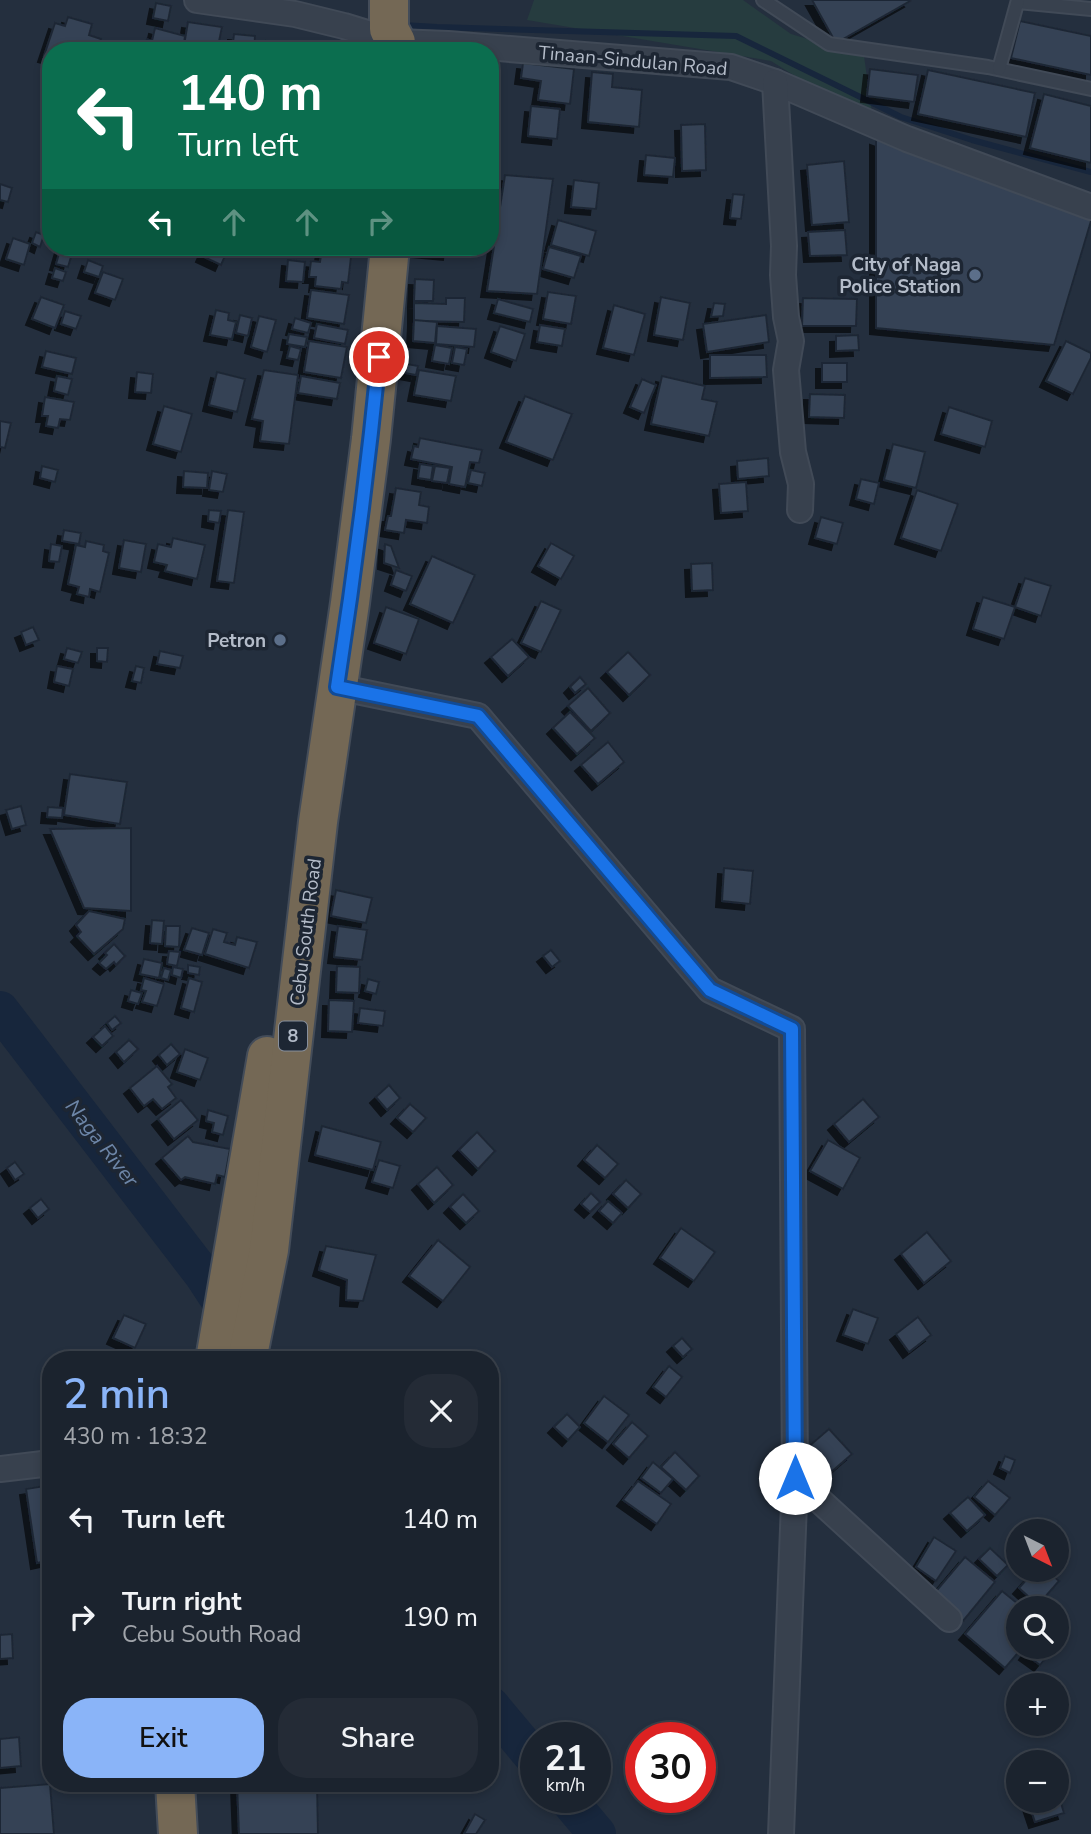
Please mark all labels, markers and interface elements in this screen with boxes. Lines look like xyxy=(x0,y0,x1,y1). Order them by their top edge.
street label: Tinaan-Sindulan Road xyxy=(537,40,728,82)
text: 140 m xyxy=(178,60,322,127)
icon: left xyxy=(63,70,154,161)
text: Turn left xyxy=(178,124,298,167)
icon: left xyxy=(142,203,180,241)
icon: ahead xyxy=(215,203,253,241)
icon: ahead xyxy=(288,203,326,241)
icon: right xyxy=(361,203,399,241)
place label: City of Naga Police Station xyxy=(839,252,961,300)
marker: City of Naga Police Station xyxy=(967,267,983,283)
pin xyxy=(349,327,409,387)
icon: arrive xyxy=(360,338,398,376)
place label: Petron xyxy=(207,628,266,654)
marker: Petron xyxy=(272,632,288,648)
street label: Cebu South Road xyxy=(284,857,328,1007)
road number: 8 xyxy=(279,1021,307,1050)
water label: Naga River xyxy=(59,1093,145,1193)
text: 2 min xyxy=(63,1366,170,1423)
button: close xyxy=(404,1374,478,1448)
text: 430 m · 18:32 xyxy=(63,1421,208,1452)
position arrow xyxy=(758,1441,832,1515)
icon: left xyxy=(63,1500,101,1538)
text: Turn left xyxy=(122,1502,225,1537)
text: 140 m xyxy=(402,1502,478,1537)
north arrow xyxy=(1006,1519,1069,1582)
map controls xyxy=(1006,1519,1069,1813)
text: Turn right xyxy=(122,1584,241,1619)
button: search xyxy=(1006,1596,1069,1659)
icon: right xyxy=(63,1598,101,1636)
text: 190 m xyxy=(402,1600,478,1635)
text: Cebu South Road xyxy=(122,1619,302,1650)
button: + xyxy=(1006,1673,1069,1736)
button: Exit xyxy=(63,1698,264,1778)
button: Share xyxy=(278,1698,478,1778)
speed limit sign: 30 xyxy=(625,1722,716,1813)
text: 21 xyxy=(544,1735,587,1782)
button: − xyxy=(1006,1750,1069,1813)
text: km/h xyxy=(546,1773,585,1797)

